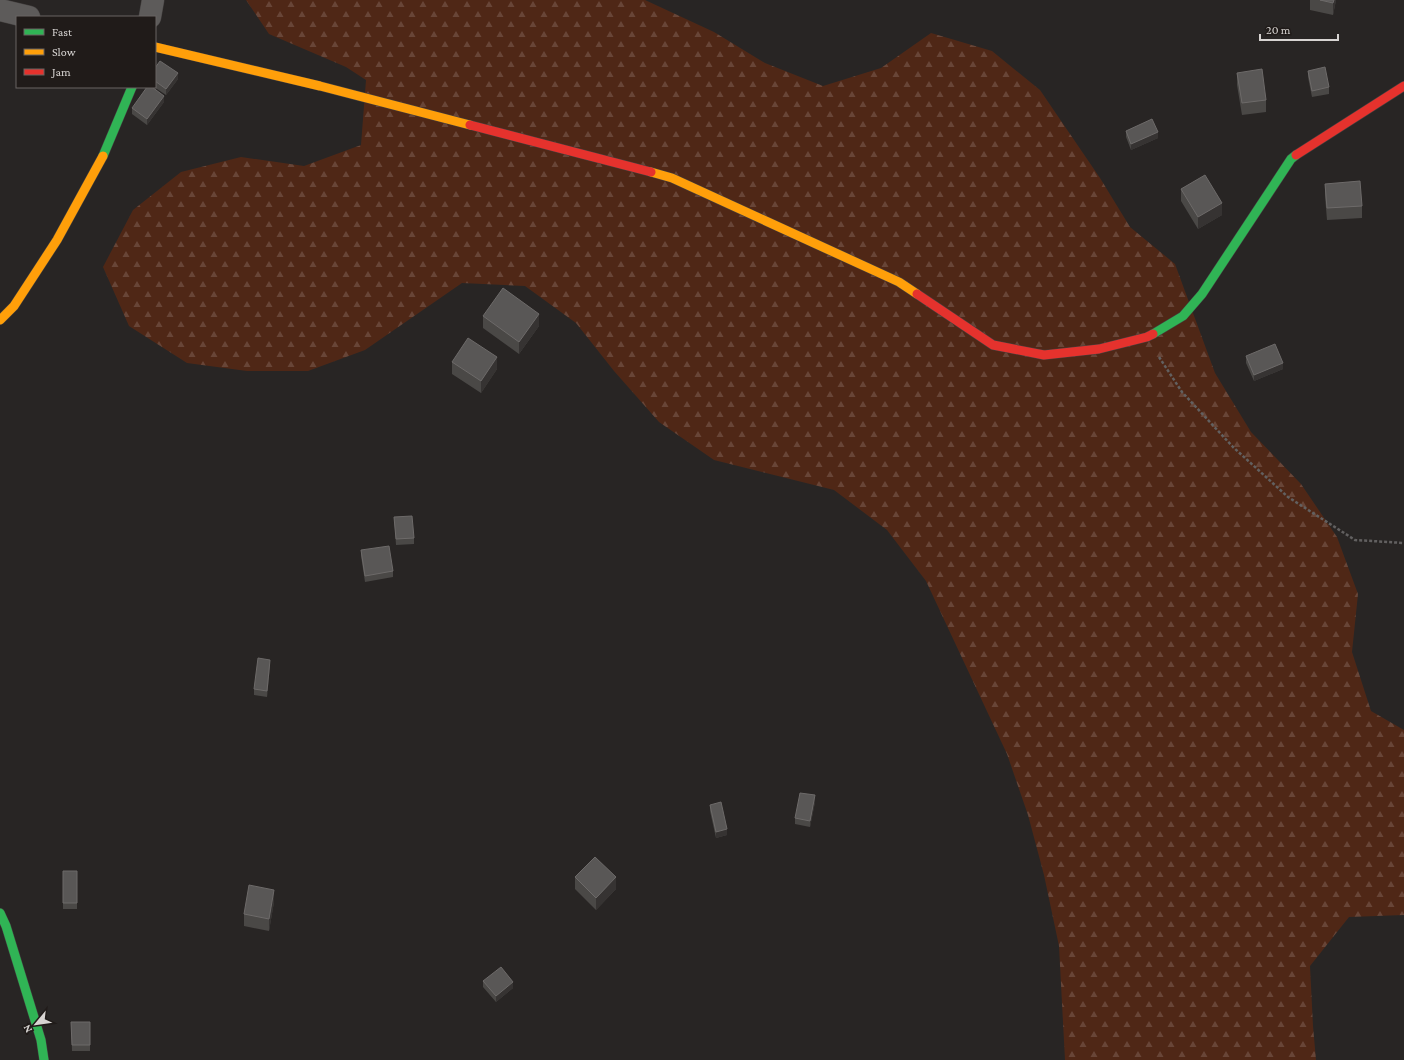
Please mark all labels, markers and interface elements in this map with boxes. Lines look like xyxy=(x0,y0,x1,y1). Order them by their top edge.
legend xyxy=(16,16,156,88)
scale bar xyxy=(1260,16,1338,42)
text: 20 m xyxy=(1266,23,1291,37)
text: Fast xyxy=(52,25,73,39)
text: Slow xyxy=(52,45,76,59)
text: Jam xyxy=(51,65,71,79)
north arrow xyxy=(16,1004,56,1044)
text: N xyxy=(20,1022,34,1035)

